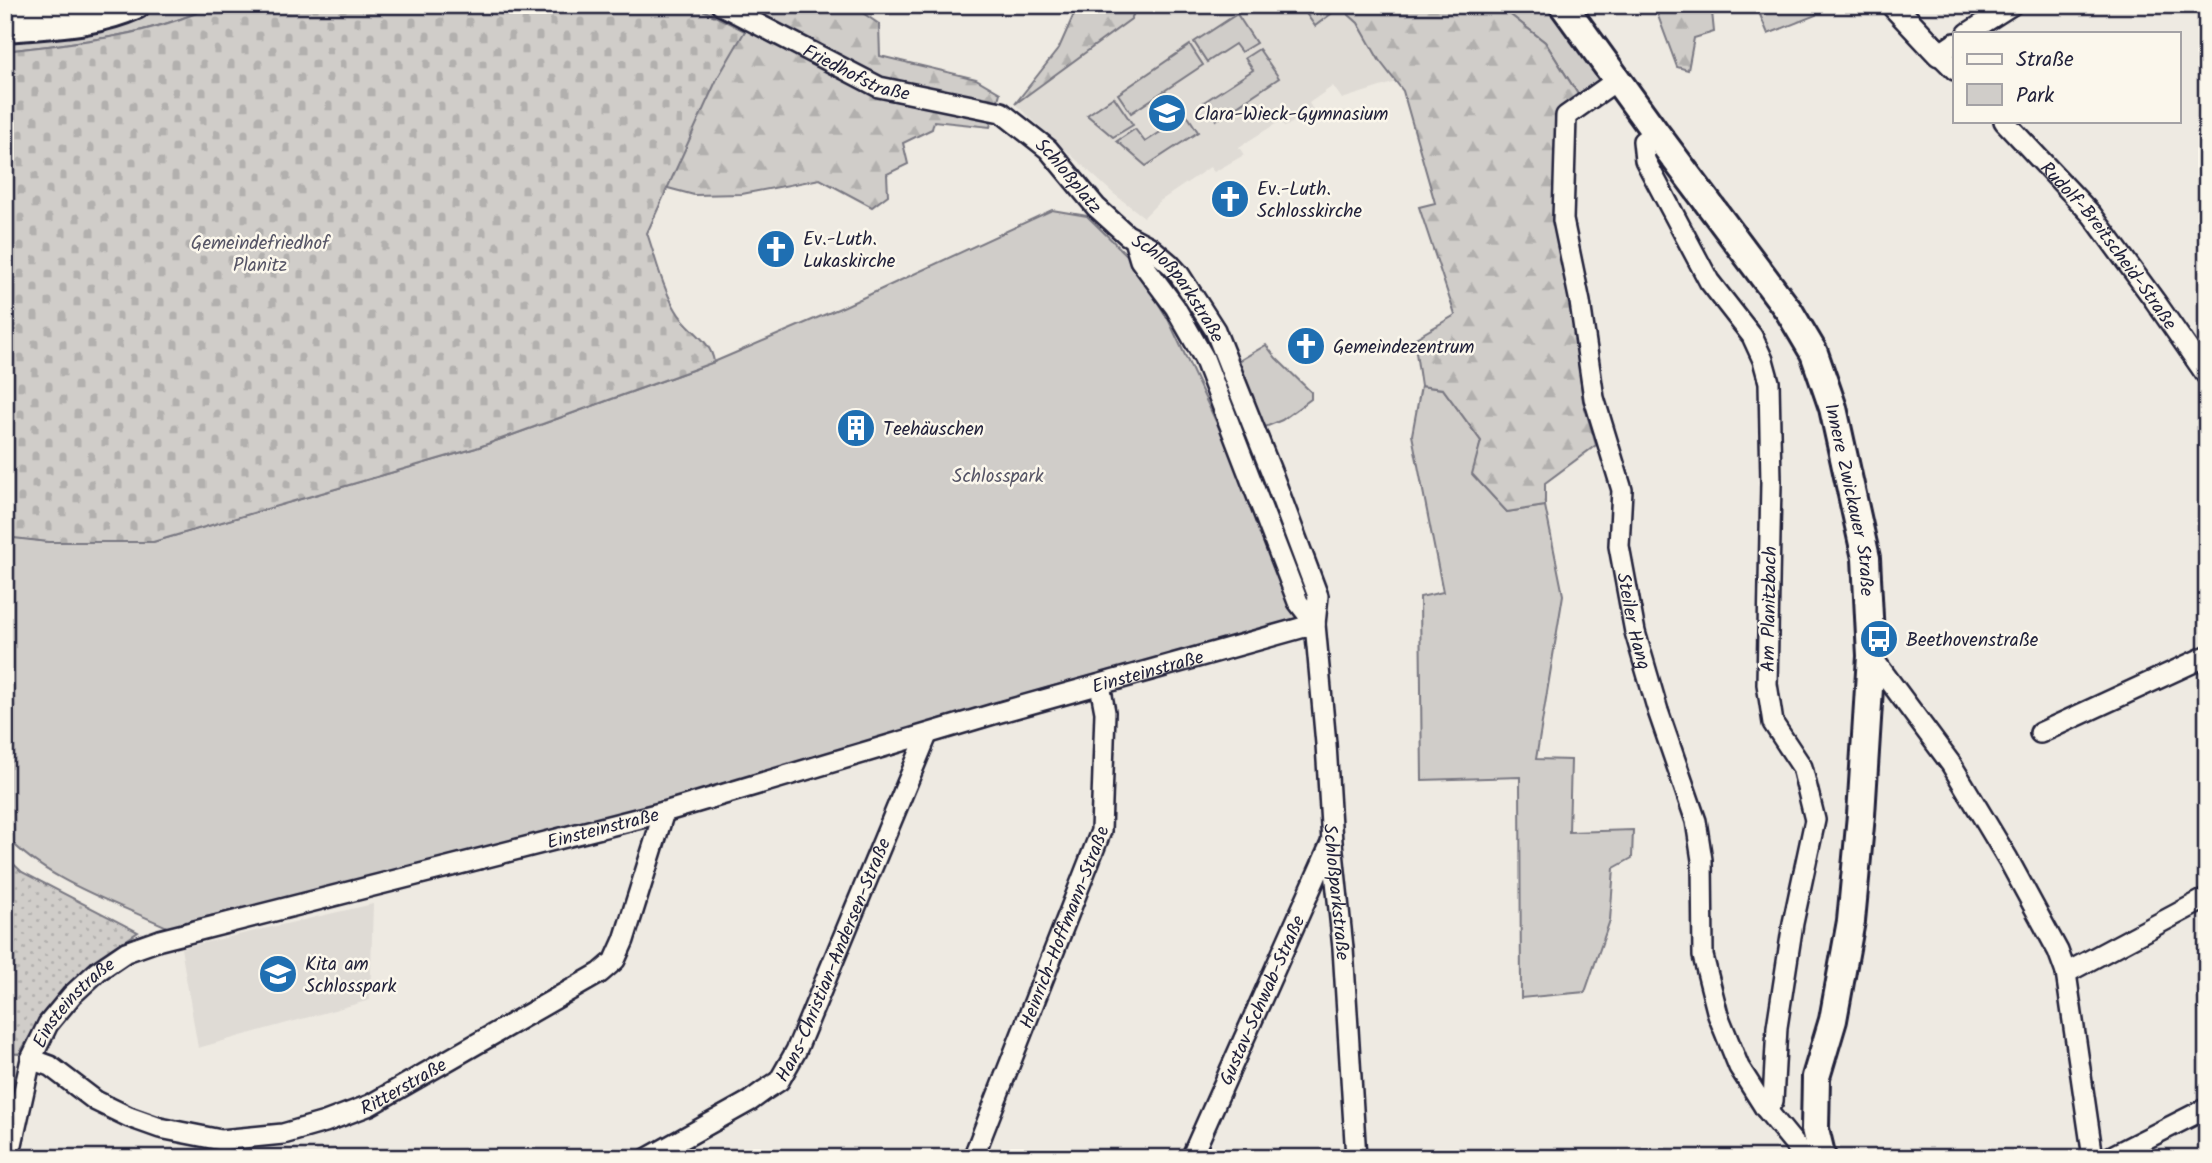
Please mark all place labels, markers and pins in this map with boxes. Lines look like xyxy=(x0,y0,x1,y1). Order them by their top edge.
school or university icon: Clara-Wieck-Gymnasium xyxy=(1146,92,1188,134)
place label: Clara-Wieck-Gymnasium xyxy=(1194,100,1388,130)
place label: Ev.-Luth. Schlosskirche xyxy=(1257,175,1363,227)
church icon: Ev.-Luth. Schlosskirche xyxy=(1209,178,1251,220)
place label: Ev.-Luth. Lukaskirche xyxy=(803,225,896,277)
church icon: Ev.-Luth. Lukaskirche xyxy=(755,228,797,270)
church icon: Gemeindezentrum xyxy=(1285,325,1327,367)
place label: Gemeindezentrum xyxy=(1333,333,1474,363)
building icon: Teehäuschen xyxy=(835,407,877,449)
place label: Teehäuschen xyxy=(883,415,984,445)
bus stop icon: Beethovenstraße xyxy=(1858,618,1900,660)
place label: Beethovenstraße xyxy=(1906,626,2039,656)
place label: Kita am Schlosspark xyxy=(305,950,396,1002)
school or university icon: Kita am Schlosspark xyxy=(257,953,299,995)

